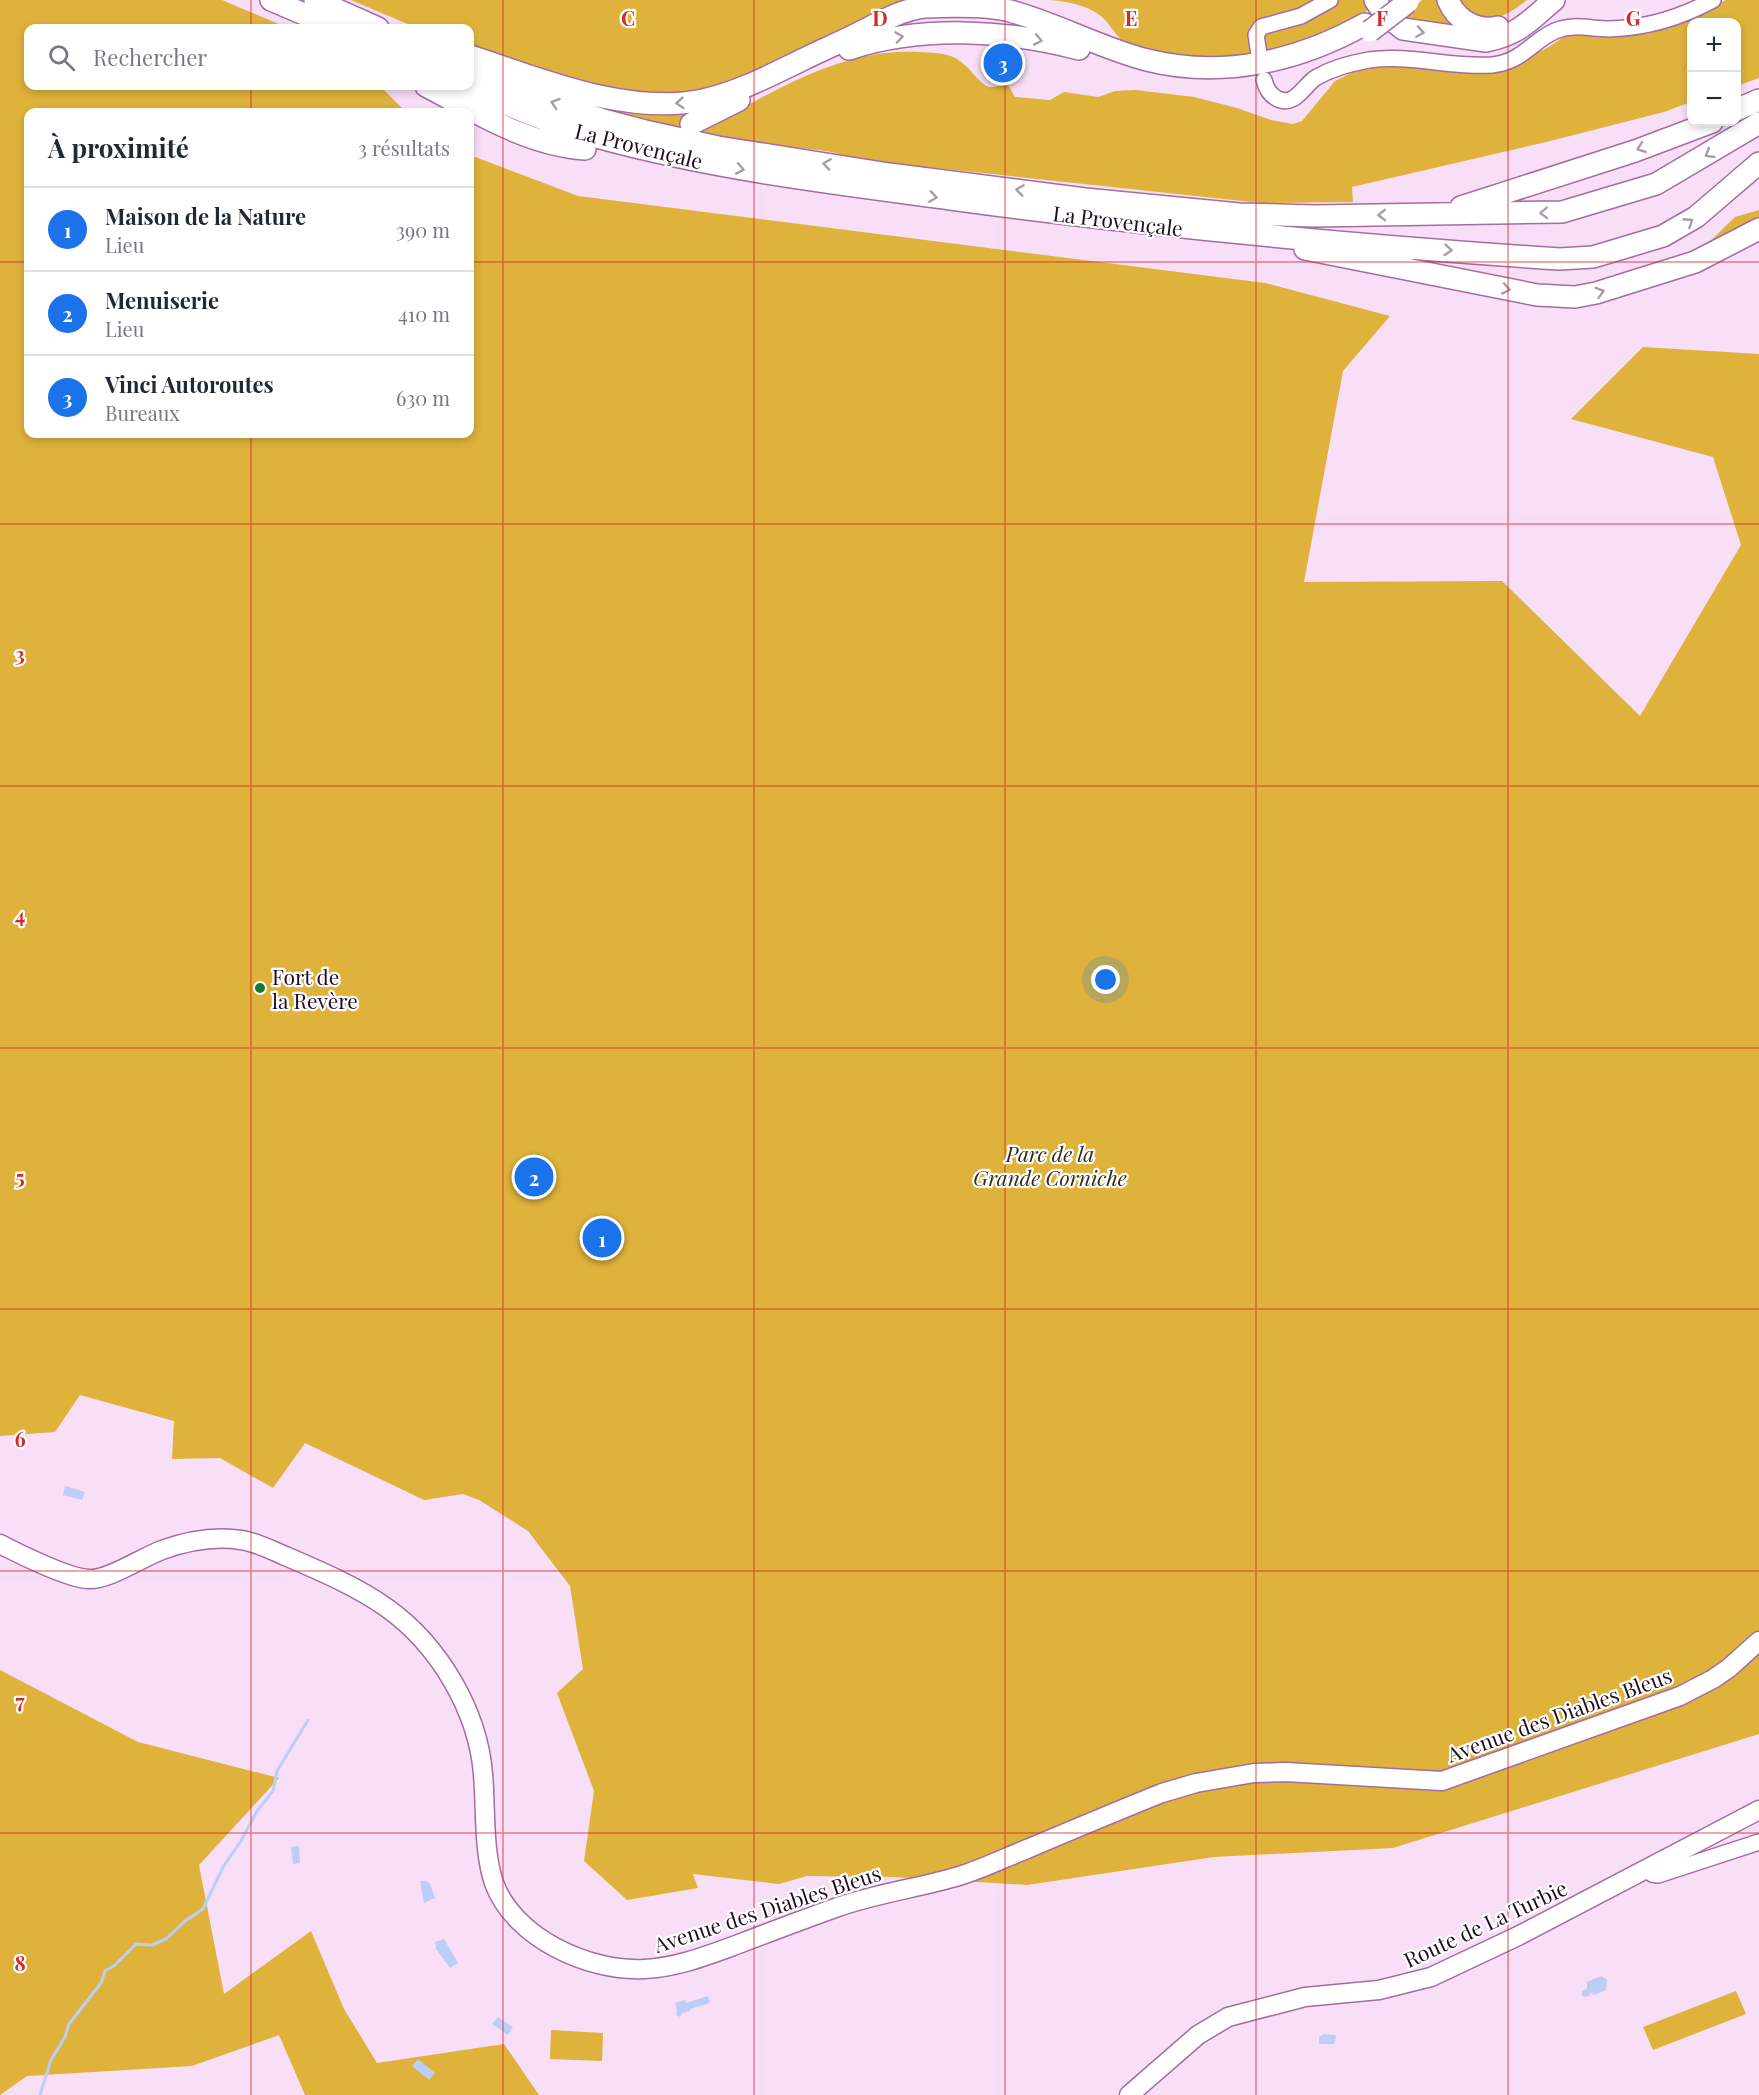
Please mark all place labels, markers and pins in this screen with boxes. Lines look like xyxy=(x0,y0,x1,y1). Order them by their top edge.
pin: 3 xyxy=(984,40,1022,86)
place label: Fort de la Revère xyxy=(272,962,358,1014)
marker: Fort de la Revère xyxy=(253,981,267,995)
pin: 2 xyxy=(514,1154,554,1200)
pin: 1 xyxy=(582,1216,622,1260)

